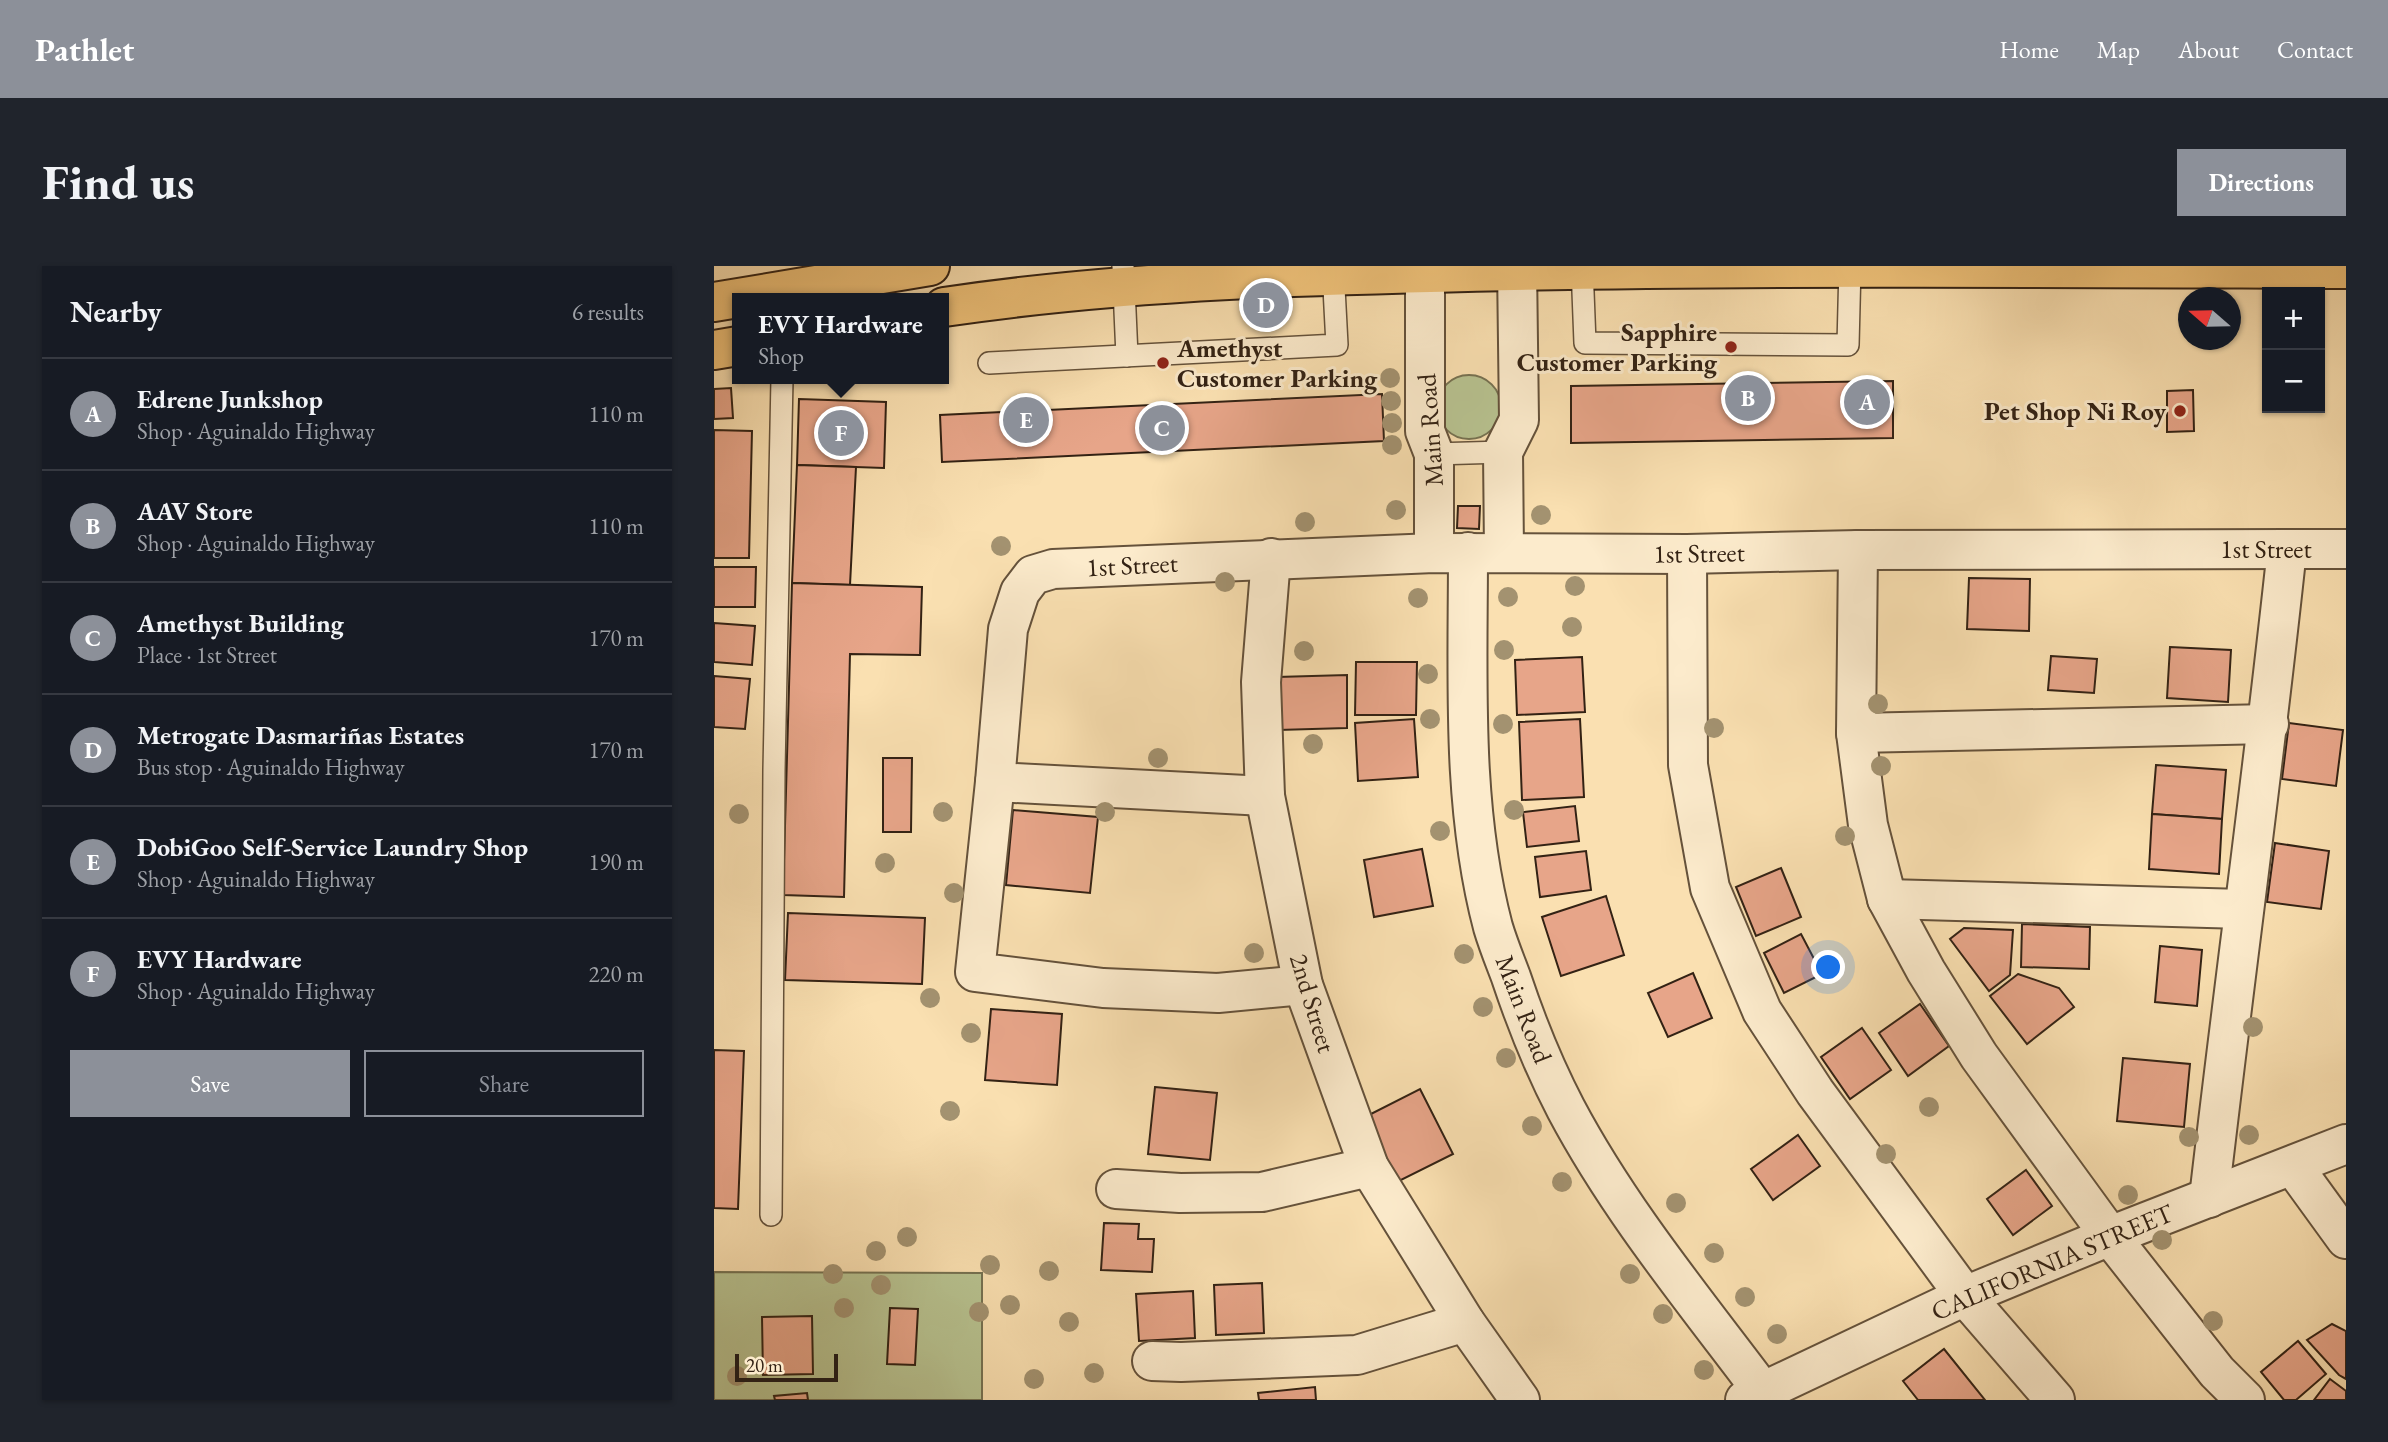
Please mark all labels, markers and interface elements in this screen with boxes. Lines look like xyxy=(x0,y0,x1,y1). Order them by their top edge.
text: Pathlet xyxy=(35,28,134,71)
text: Home xyxy=(1999,34,2059,65)
text: Map xyxy=(2097,34,2140,65)
text: About xyxy=(2178,34,2239,65)
text: Contact xyxy=(2277,34,2353,65)
button: Directions xyxy=(2177,149,2346,216)
text: Find us xyxy=(42,150,194,214)
pin: D xyxy=(1243,279,1289,331)
north arrow xyxy=(2178,287,2241,350)
map controls xyxy=(2262,287,2325,413)
button: + xyxy=(2262,287,2325,350)
text: Nearby xyxy=(70,292,162,331)
popup xyxy=(732,293,949,384)
text: 6 results xyxy=(572,297,644,327)
text: EVY Hardware xyxy=(758,307,923,341)
place label: Sapphire Customer Parking xyxy=(1517,315,1718,379)
place label: Amethyst Customer Parking xyxy=(1176,331,1378,395)
marker: Sapphire Customer Parking xyxy=(1723,339,1739,355)
text: Shop xyxy=(758,341,804,371)
button: − xyxy=(2262,350,2325,413)
marker: Amethyst Customer Parking xyxy=(1155,355,1171,371)
street label: Main Road xyxy=(1409,372,1451,488)
pin: B xyxy=(1725,372,1771,424)
pin: A xyxy=(1844,376,1890,428)
text: Edrene Junkshop xyxy=(137,382,323,416)
pin: E xyxy=(1003,394,1049,446)
place label: Pet Shop Ni Roy xyxy=(1984,394,2166,428)
text: A xyxy=(85,399,101,429)
text: 110 m xyxy=(588,399,644,429)
pin: C xyxy=(1139,402,1185,454)
marker: Pet Shop Ni Roy xyxy=(2172,403,2188,419)
pin: F xyxy=(818,407,864,459)
text: Shop · Aguinaldo Highway xyxy=(137,416,375,446)
text: AAV Store xyxy=(137,494,253,528)
text: B xyxy=(86,511,100,541)
text: 110 m xyxy=(588,511,644,541)
text: Shop · Aguinaldo Highway xyxy=(137,528,375,558)
street label: 1st Street xyxy=(2220,532,2312,566)
street label: 1st Street xyxy=(1653,535,1745,571)
street label: 1st Street xyxy=(1085,546,1179,584)
text: Amethyst Building xyxy=(137,606,344,640)
text: C xyxy=(85,623,101,653)
text: 170 m xyxy=(588,623,644,653)
text: Place · 1st Street xyxy=(137,640,277,670)
text: Metrogate Dasmariñas Estates xyxy=(137,718,464,752)
text: D xyxy=(84,735,102,765)
text: 170 m xyxy=(588,735,644,765)
text: Bus stop · Aguinaldo Highway xyxy=(137,752,405,782)
text: DobiGoo Self-Service Laundry Shop xyxy=(137,830,528,864)
text: E xyxy=(86,847,100,877)
text: 190 m xyxy=(588,847,644,877)
text: Shop · Aguinaldo Highway xyxy=(137,864,375,894)
text: EVY Hardware xyxy=(137,942,302,976)
street label: 2nd Street xyxy=(1282,949,1344,1057)
street label: Main Road xyxy=(1488,950,1560,1069)
your location xyxy=(1811,950,1845,984)
text: F xyxy=(87,959,99,989)
text: 220 m xyxy=(588,959,644,989)
text: Shop · Aguinaldo Highway xyxy=(137,976,375,1006)
button: Save xyxy=(70,1050,350,1117)
button: Share xyxy=(364,1050,644,1117)
street label: CALIFORNIA STREET xyxy=(1926,1195,2179,1328)
scale bar xyxy=(735,1351,838,1383)
text: 20 m xyxy=(746,1353,783,1378)

